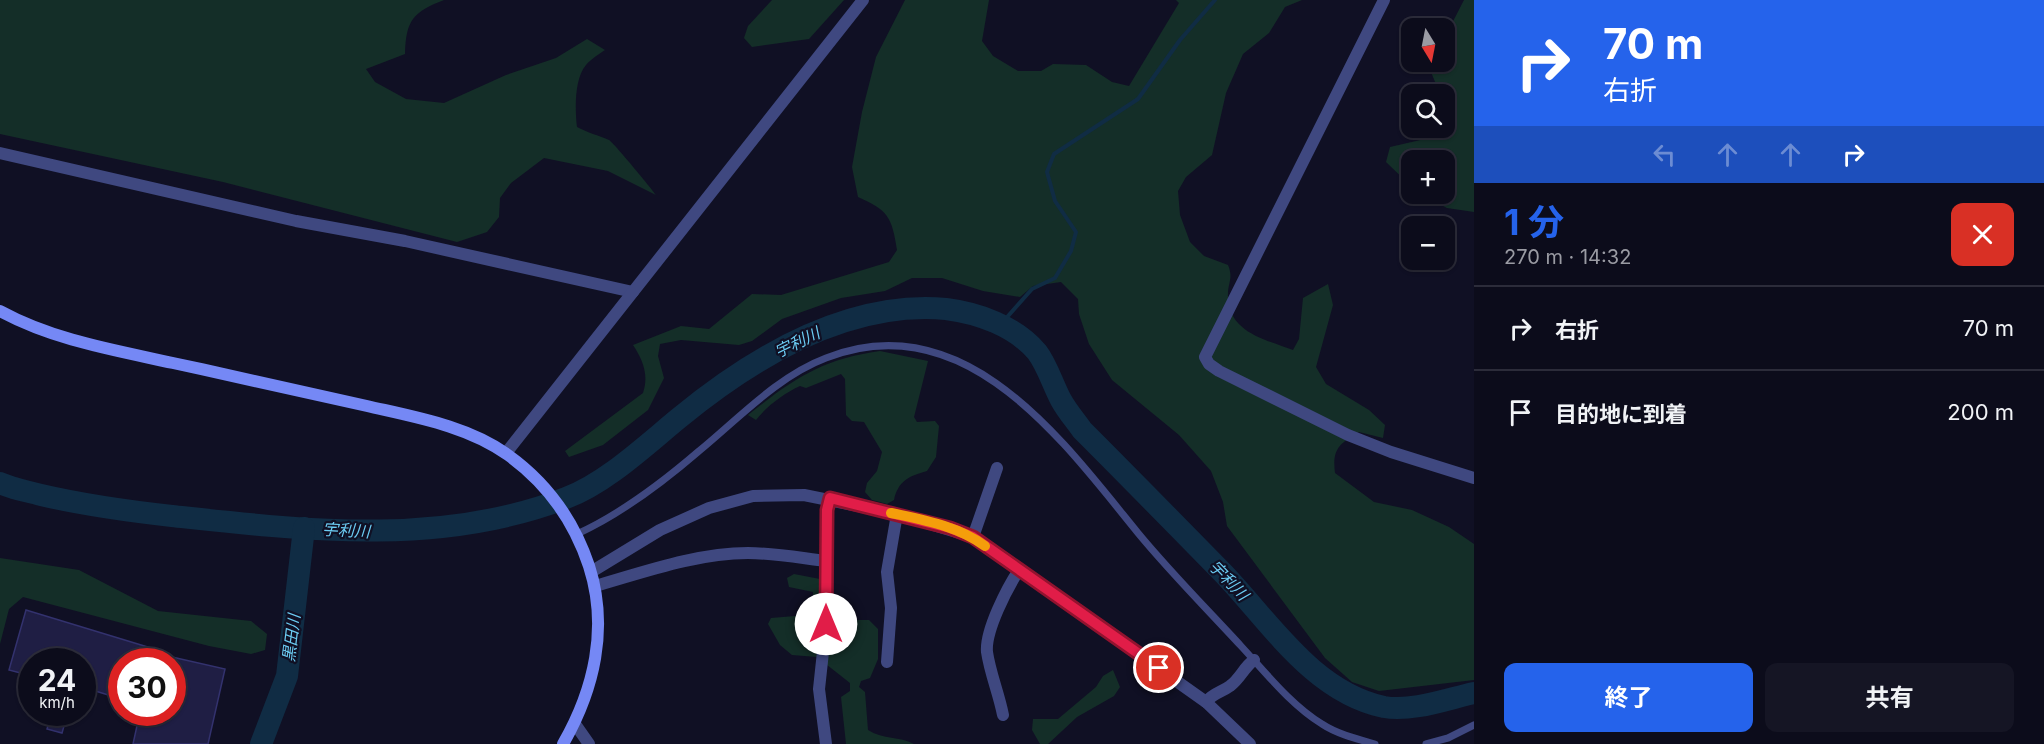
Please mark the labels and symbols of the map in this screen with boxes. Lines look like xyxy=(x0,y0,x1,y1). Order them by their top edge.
north arrow xyxy=(1401,18,1455,72)
water label: 宇利川 xyxy=(771,322,825,362)
water label: 宇利川 xyxy=(322,519,372,541)
water label: 宇利川 xyxy=(1205,556,1254,606)
position arrow xyxy=(794,592,858,656)
water label: 黒田川 xyxy=(278,611,304,663)
pin xyxy=(1133,642,1184,693)
speed limit sign: 30 xyxy=(108,648,186,726)

